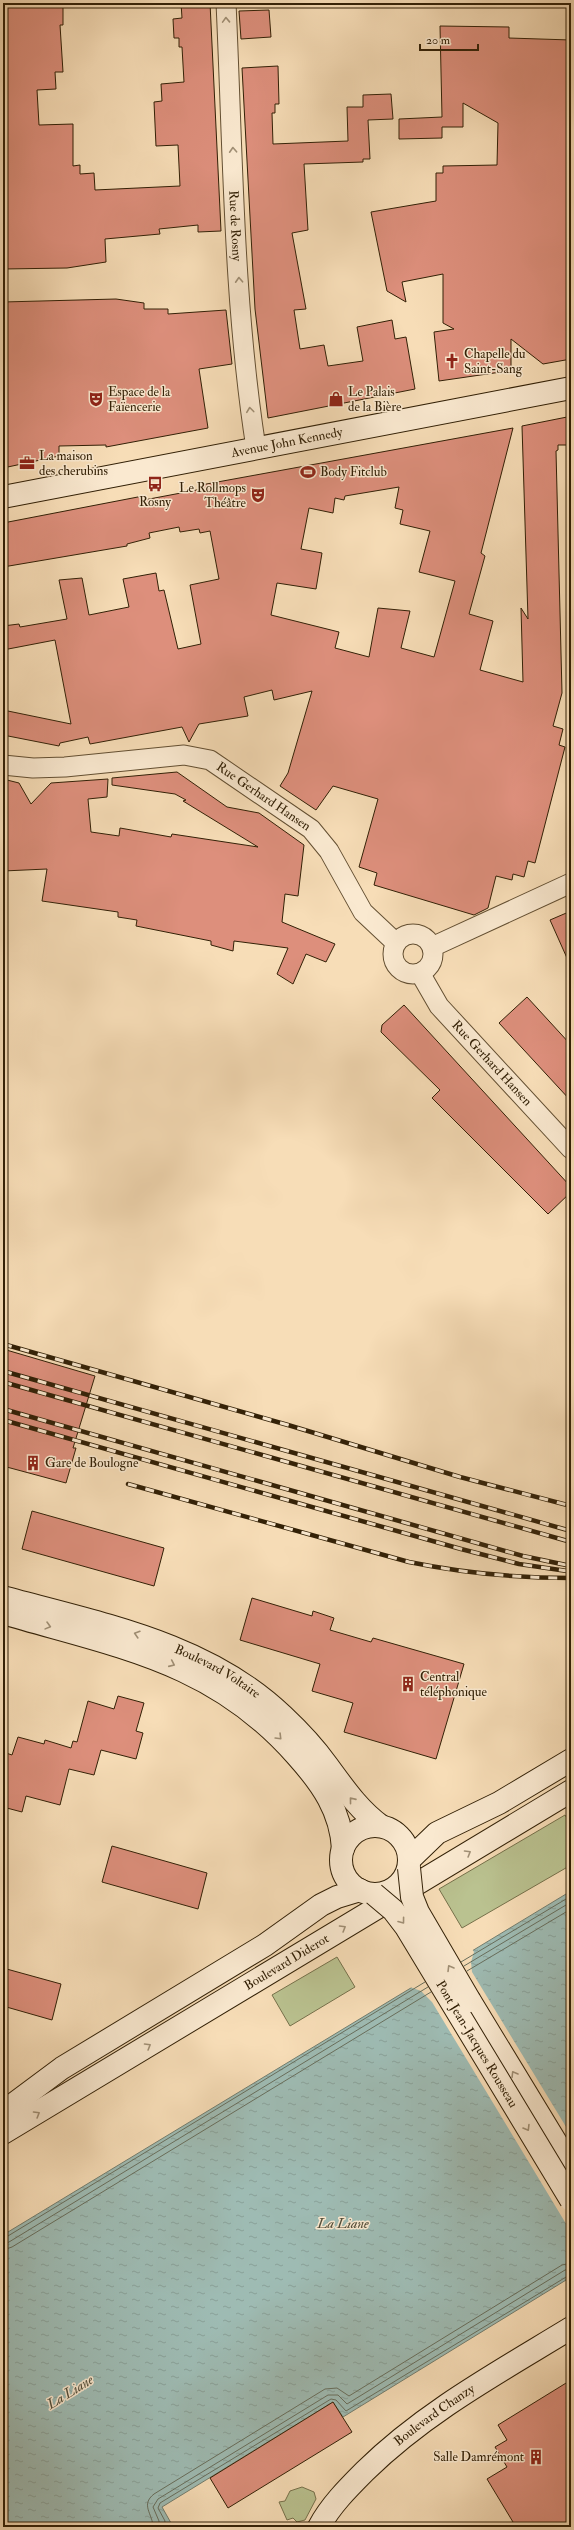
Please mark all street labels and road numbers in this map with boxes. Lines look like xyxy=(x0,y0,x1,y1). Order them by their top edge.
street label: Rue de Rosny xyxy=(225,190,245,262)
street label: Avenue John Kennedy xyxy=(229,424,344,461)
street label: Rue Gerhard Hansen xyxy=(213,759,314,835)
street label: Rue Gerhard Hansen xyxy=(448,1017,535,1110)
street label: Boulevard Voltaire xyxy=(172,1641,264,1702)
street label: Boulevard Diderot xyxy=(241,1931,332,1994)
street label: Pont Jean-Jacques Rousseau xyxy=(432,1978,521,2111)
street label: Boulevard Chanzy xyxy=(391,2381,478,2449)

